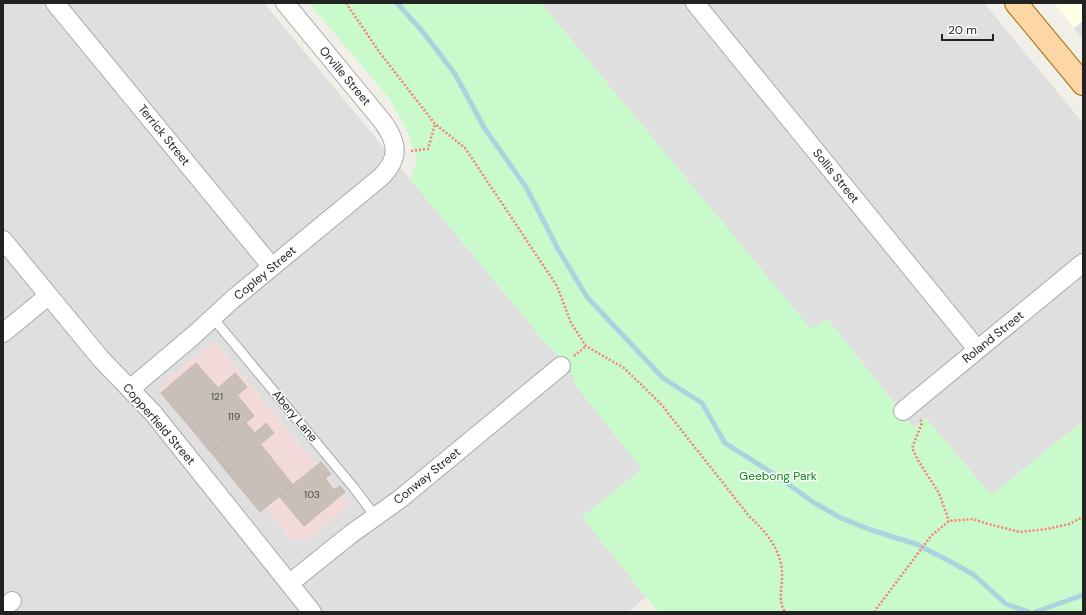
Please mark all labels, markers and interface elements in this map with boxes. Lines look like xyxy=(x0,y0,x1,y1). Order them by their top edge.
scale bar xyxy=(942,16,993,42)
text: 20 m xyxy=(948,22,977,38)
street label: Orville Street xyxy=(316,43,375,109)
street label: Terrick Street xyxy=(134,101,194,169)
street label: Sollis Street xyxy=(809,145,863,207)
street label: Copley Street xyxy=(231,242,300,304)
street label: Roland Street xyxy=(959,307,1027,367)
street label: Copperfield Street xyxy=(119,380,199,468)
street label: Abery Lane xyxy=(269,387,322,445)
house number: 121 xyxy=(211,390,223,403)
house number: 119 xyxy=(228,410,240,423)
street label: Conway Street xyxy=(390,444,464,508)
park label: Geebong Park xyxy=(739,468,817,484)
house number: 103 xyxy=(304,488,320,501)

